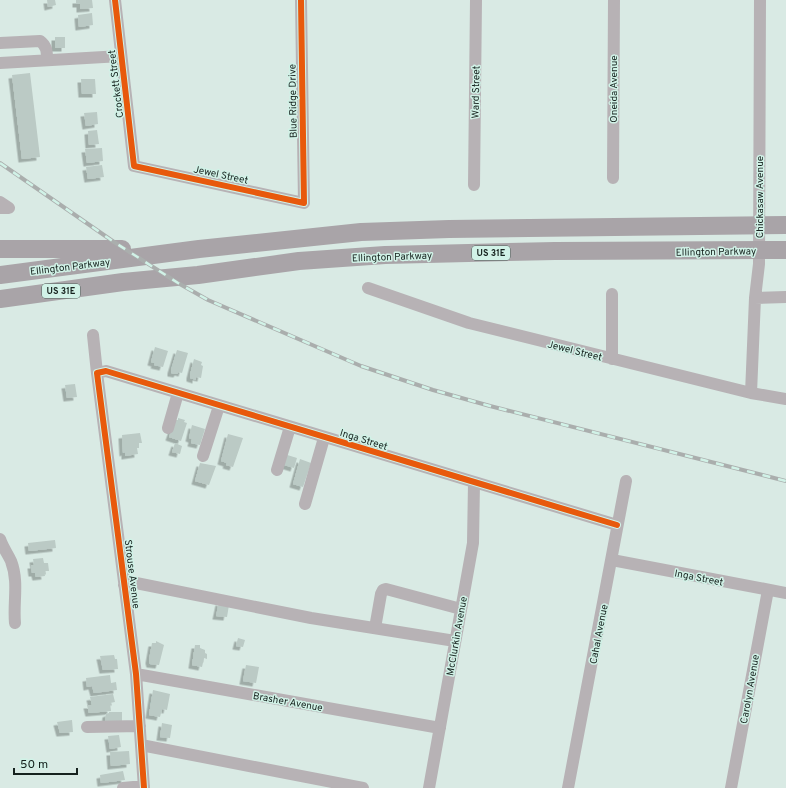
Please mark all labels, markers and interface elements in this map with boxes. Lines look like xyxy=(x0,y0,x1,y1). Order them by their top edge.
street label: Crockett Street xyxy=(106,49,127,119)
street label: Oneida Avenue xyxy=(608,55,621,123)
street label: Blue Ridge Drive xyxy=(286,64,301,138)
street label: Ward Street xyxy=(470,65,483,118)
street label: Chickasaw Avenue xyxy=(754,156,767,238)
street label: Jewel Street xyxy=(192,163,249,188)
street label: Ellington Parkway xyxy=(676,245,756,260)
road number: US 31E xyxy=(472,246,510,260)
street label: Ellington Parkway xyxy=(352,250,432,265)
street label: Ellington Parkway xyxy=(29,256,111,279)
road number: US 31E xyxy=(42,284,80,298)
street label: Jewel Street xyxy=(546,338,603,365)
street label: Inga Street xyxy=(338,427,389,454)
street label: Strouse Avenue xyxy=(121,539,142,609)
street label: Inga Street xyxy=(673,567,724,590)
street label: McClurkin Avenue xyxy=(444,596,471,677)
street label: Cahal Avenue xyxy=(587,603,612,665)
street label: Carolyn Avenue xyxy=(738,654,763,725)
street label: Brasher Avenue xyxy=(252,690,324,715)
scale bar xyxy=(14,750,77,776)
text: 50 m xyxy=(20,757,48,773)

